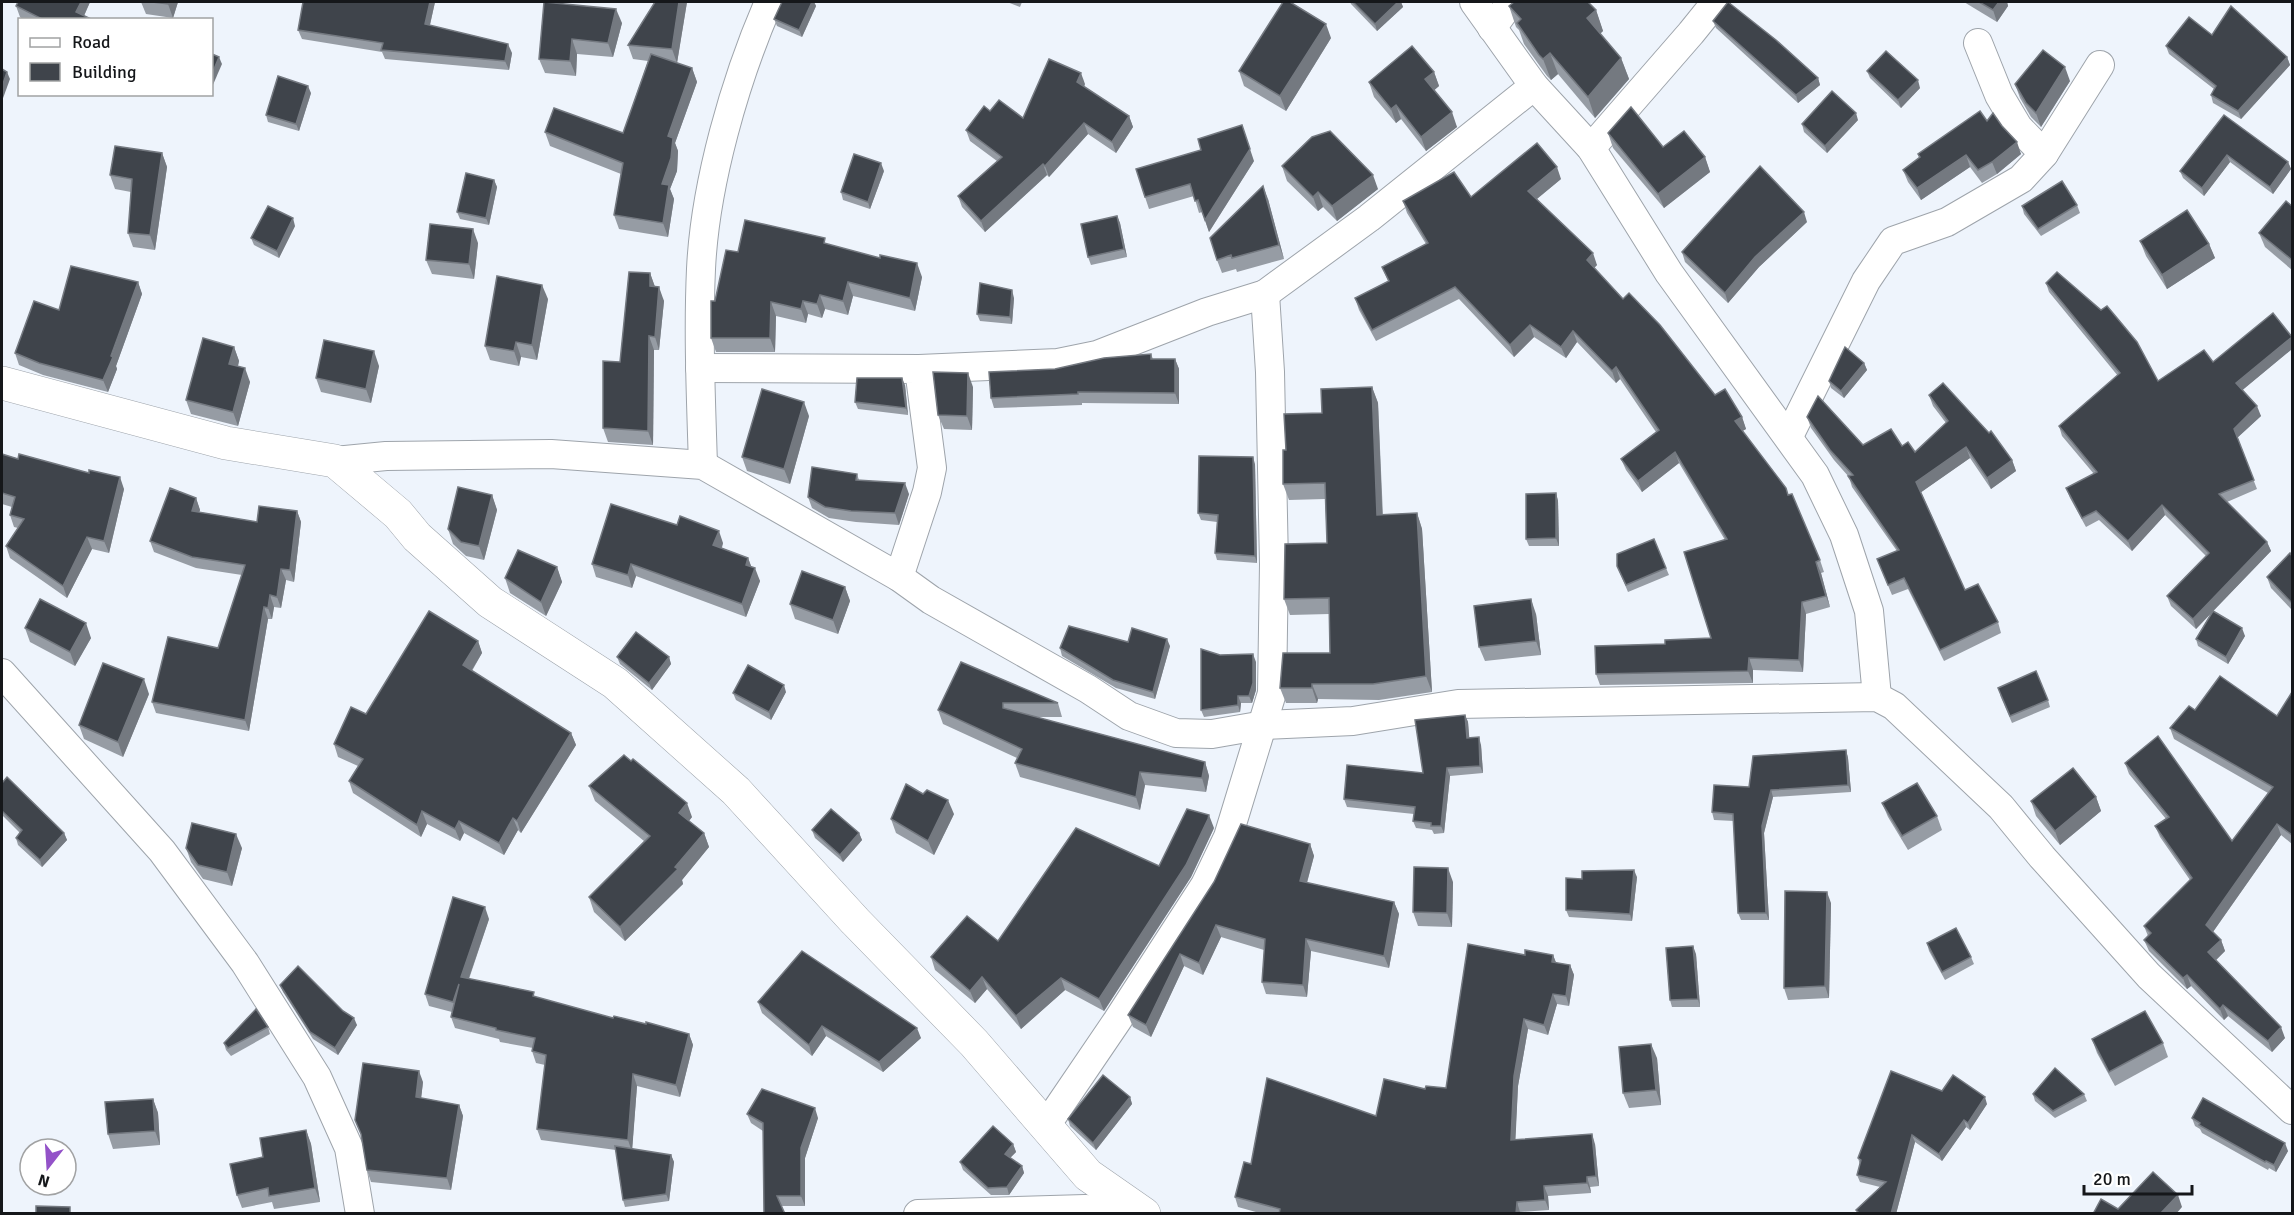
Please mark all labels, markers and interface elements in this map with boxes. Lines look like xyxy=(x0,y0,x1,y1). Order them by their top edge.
legend xyxy=(18,18,213,96)
text: Road xyxy=(72,31,111,53)
text: Building xyxy=(72,61,136,83)
north arrow xyxy=(18,1137,78,1197)
scale bar xyxy=(2084,1158,2192,1196)
text: 20 m xyxy=(2093,1168,2131,1190)
text: N xyxy=(36,1169,52,1192)

